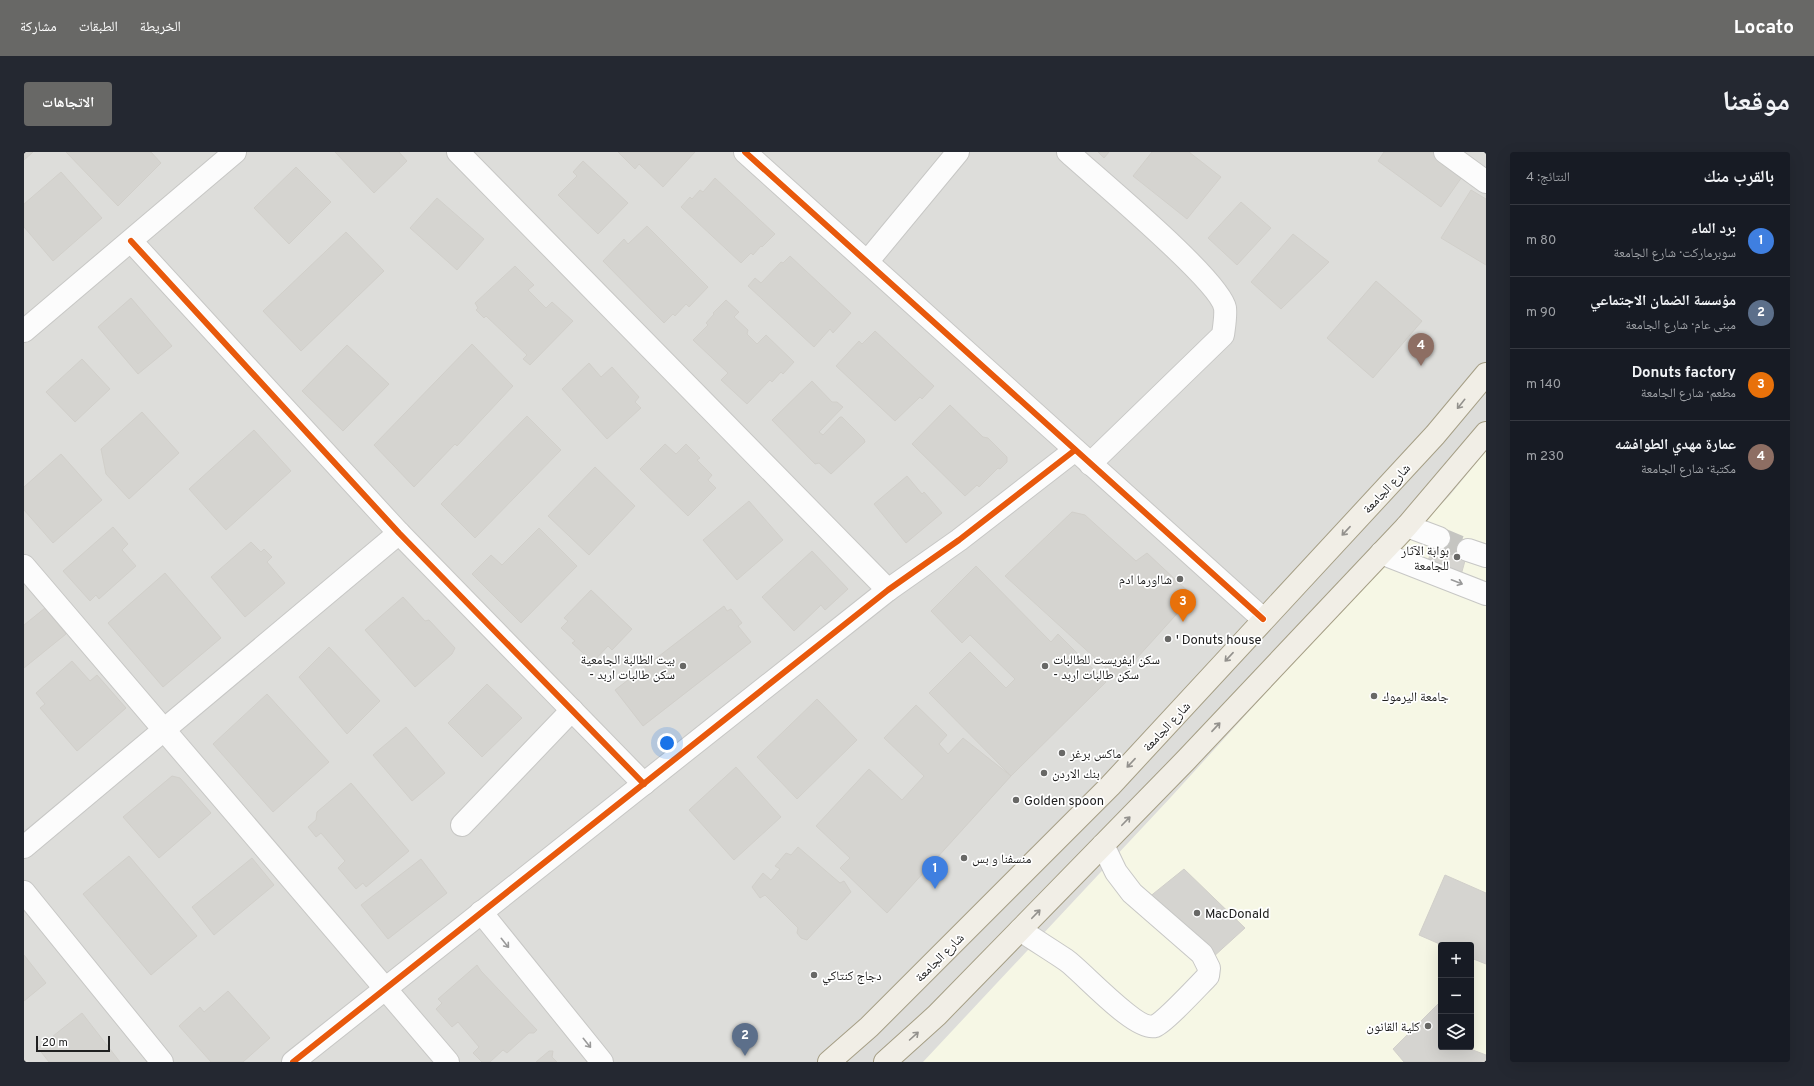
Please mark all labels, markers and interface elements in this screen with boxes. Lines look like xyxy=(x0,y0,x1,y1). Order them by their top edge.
text: Locato xyxy=(1734,16,1794,40)
text: مشاركة xyxy=(20,19,57,36)
text: الطبقات xyxy=(79,19,118,36)
text: الخريطة xyxy=(140,19,181,36)
button: الاتجاهات xyxy=(24,82,112,126)
text: موقعنا xyxy=(1722,85,1790,121)
text: بالقرب منك xyxy=(1703,167,1774,189)
text: النتائج: 4 xyxy=(1526,170,1570,186)
text: برد الماء xyxy=(1691,220,1736,239)
text: 80 m xyxy=(1526,233,1556,249)
text: 1 xyxy=(1758,233,1764,249)
text: سوبرماركت · شارع الجامعة xyxy=(1613,246,1736,262)
text: مؤسسة الضمان الاجتماعي xyxy=(1590,292,1736,311)
text: 90 m xyxy=(1526,305,1556,321)
text: 2 xyxy=(1757,305,1765,321)
text: مبنى عام · شارع الجامعة xyxy=(1625,318,1736,334)
pin: 4 xyxy=(1408,333,1434,366)
text: Donuts factory xyxy=(1632,364,1736,383)
text: 140 m xyxy=(1526,377,1561,393)
text: 3 xyxy=(1757,377,1765,393)
text: مطعم · شارع الجامعة xyxy=(1641,386,1736,402)
one-way arrow xyxy=(1457,398,1466,409)
text: عمارة مهدي الطوافشه xyxy=(1615,436,1736,455)
text: 230 m xyxy=(1526,449,1564,465)
text: 4 xyxy=(1757,449,1765,465)
street label: شارع الجامعة xyxy=(1360,461,1415,518)
text: مكتبة · شارع الجامعة xyxy=(1641,462,1736,478)
one-way arrow xyxy=(1341,526,1350,536)
place label: بوابة الآثار للجامعة xyxy=(1400,544,1449,575)
marker: بوابة الآثار للجامعة xyxy=(1452,552,1462,562)
place label: شااورما ادم xyxy=(1119,573,1172,589)
marker: شااورما ادم xyxy=(1175,574,1185,584)
one-way arrow xyxy=(1450,579,1462,587)
pin: 3 xyxy=(1170,589,1196,622)
place label: ' Donuts house xyxy=(1176,633,1261,649)
marker: ' Donuts house xyxy=(1163,634,1173,644)
one-way arrow xyxy=(1224,652,1233,662)
place label: بيت الطالبة الجامعية - سكن طالبات اربد xyxy=(581,653,675,684)
place label: سكن ايفريست للطالبات - سكن طالبات اربد xyxy=(1053,653,1160,684)
marker: بيت الطالبة الجامعية - سكن طالبات اربد xyxy=(678,661,688,671)
marker: سكن ايفريست للطالبات - سكن طالبات اربد xyxy=(1040,661,1050,671)
place label: جامعة اليرموك xyxy=(1382,690,1449,706)
marker: جامعة اليرموك xyxy=(1369,691,1379,701)
street label: شارع الجامعة xyxy=(1140,699,1195,756)
one-way arrow xyxy=(1212,722,1221,733)
your location xyxy=(657,733,677,753)
place label: ماكس برغر xyxy=(1069,747,1122,763)
marker: ماكس برغر xyxy=(1057,748,1067,758)
one-way arrow xyxy=(1127,758,1136,768)
place label: بنك الاردن xyxy=(1052,767,1100,783)
marker: بنك الاردن xyxy=(1039,768,1049,778)
place label: Golden spoon xyxy=(1024,794,1104,810)
marker: Golden spoon xyxy=(1011,795,1021,805)
one-way arrow xyxy=(1121,816,1131,826)
place label: منسفنا و بس xyxy=(972,852,1032,868)
marker: منسفنا و بس xyxy=(959,853,969,863)
pin: 1 xyxy=(922,856,948,889)
place label: MacDonald xyxy=(1205,907,1269,923)
marker: MacDonald xyxy=(1192,908,1202,918)
one-way arrow xyxy=(1031,909,1040,919)
street label: شارع الجامعة xyxy=(913,931,968,986)
one-way arrow xyxy=(501,937,510,948)
map controls xyxy=(1438,942,1474,1050)
button: + xyxy=(1438,942,1474,978)
place label: دجاج كنتاكي xyxy=(822,969,882,986)
marker: دجاج كنتاكي xyxy=(809,970,819,980)
button: − xyxy=(1438,978,1474,1014)
button: layers xyxy=(1438,1014,1474,1050)
place label: كلية القانون xyxy=(1366,1020,1421,1036)
marker: كلية القانون xyxy=(1423,1021,1433,1031)
pin: 2 xyxy=(732,1023,758,1056)
one-way arrow xyxy=(909,1031,919,1040)
scale bar xyxy=(36,1034,110,1053)
text: 20 m xyxy=(42,1036,68,1050)
one-way arrow xyxy=(583,1038,592,1049)

